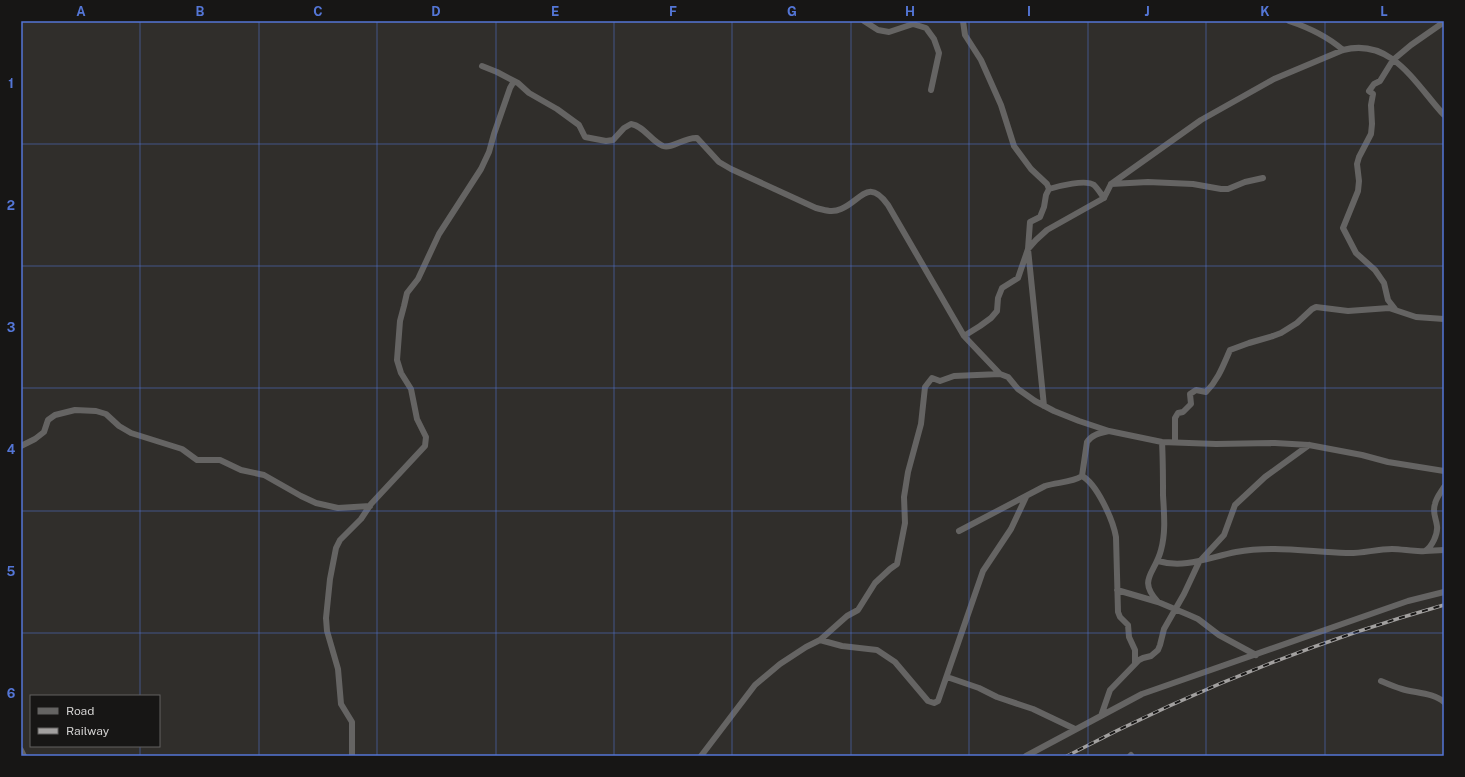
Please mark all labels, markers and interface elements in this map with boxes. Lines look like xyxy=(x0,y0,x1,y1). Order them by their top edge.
text: A xyxy=(76,4,86,19)
text: B xyxy=(196,4,205,19)
text: C xyxy=(313,4,323,19)
text: D xyxy=(431,4,441,19)
text: E xyxy=(551,4,559,19)
text: F xyxy=(669,4,677,19)
text: G xyxy=(787,4,797,19)
text: H xyxy=(905,4,915,19)
text: I xyxy=(1027,4,1031,19)
text: J xyxy=(1144,4,1150,19)
text: K xyxy=(1260,4,1270,19)
text: L xyxy=(1380,4,1388,19)
text: 1 xyxy=(8,76,14,91)
text: 2 xyxy=(7,198,15,213)
text: 3 xyxy=(7,320,16,335)
text: 4 xyxy=(7,442,16,457)
text: 5 xyxy=(7,564,16,579)
text: 6 xyxy=(7,686,16,701)
legend xyxy=(30,695,160,747)
text: Road xyxy=(66,704,94,718)
text: Railway xyxy=(66,724,110,738)

